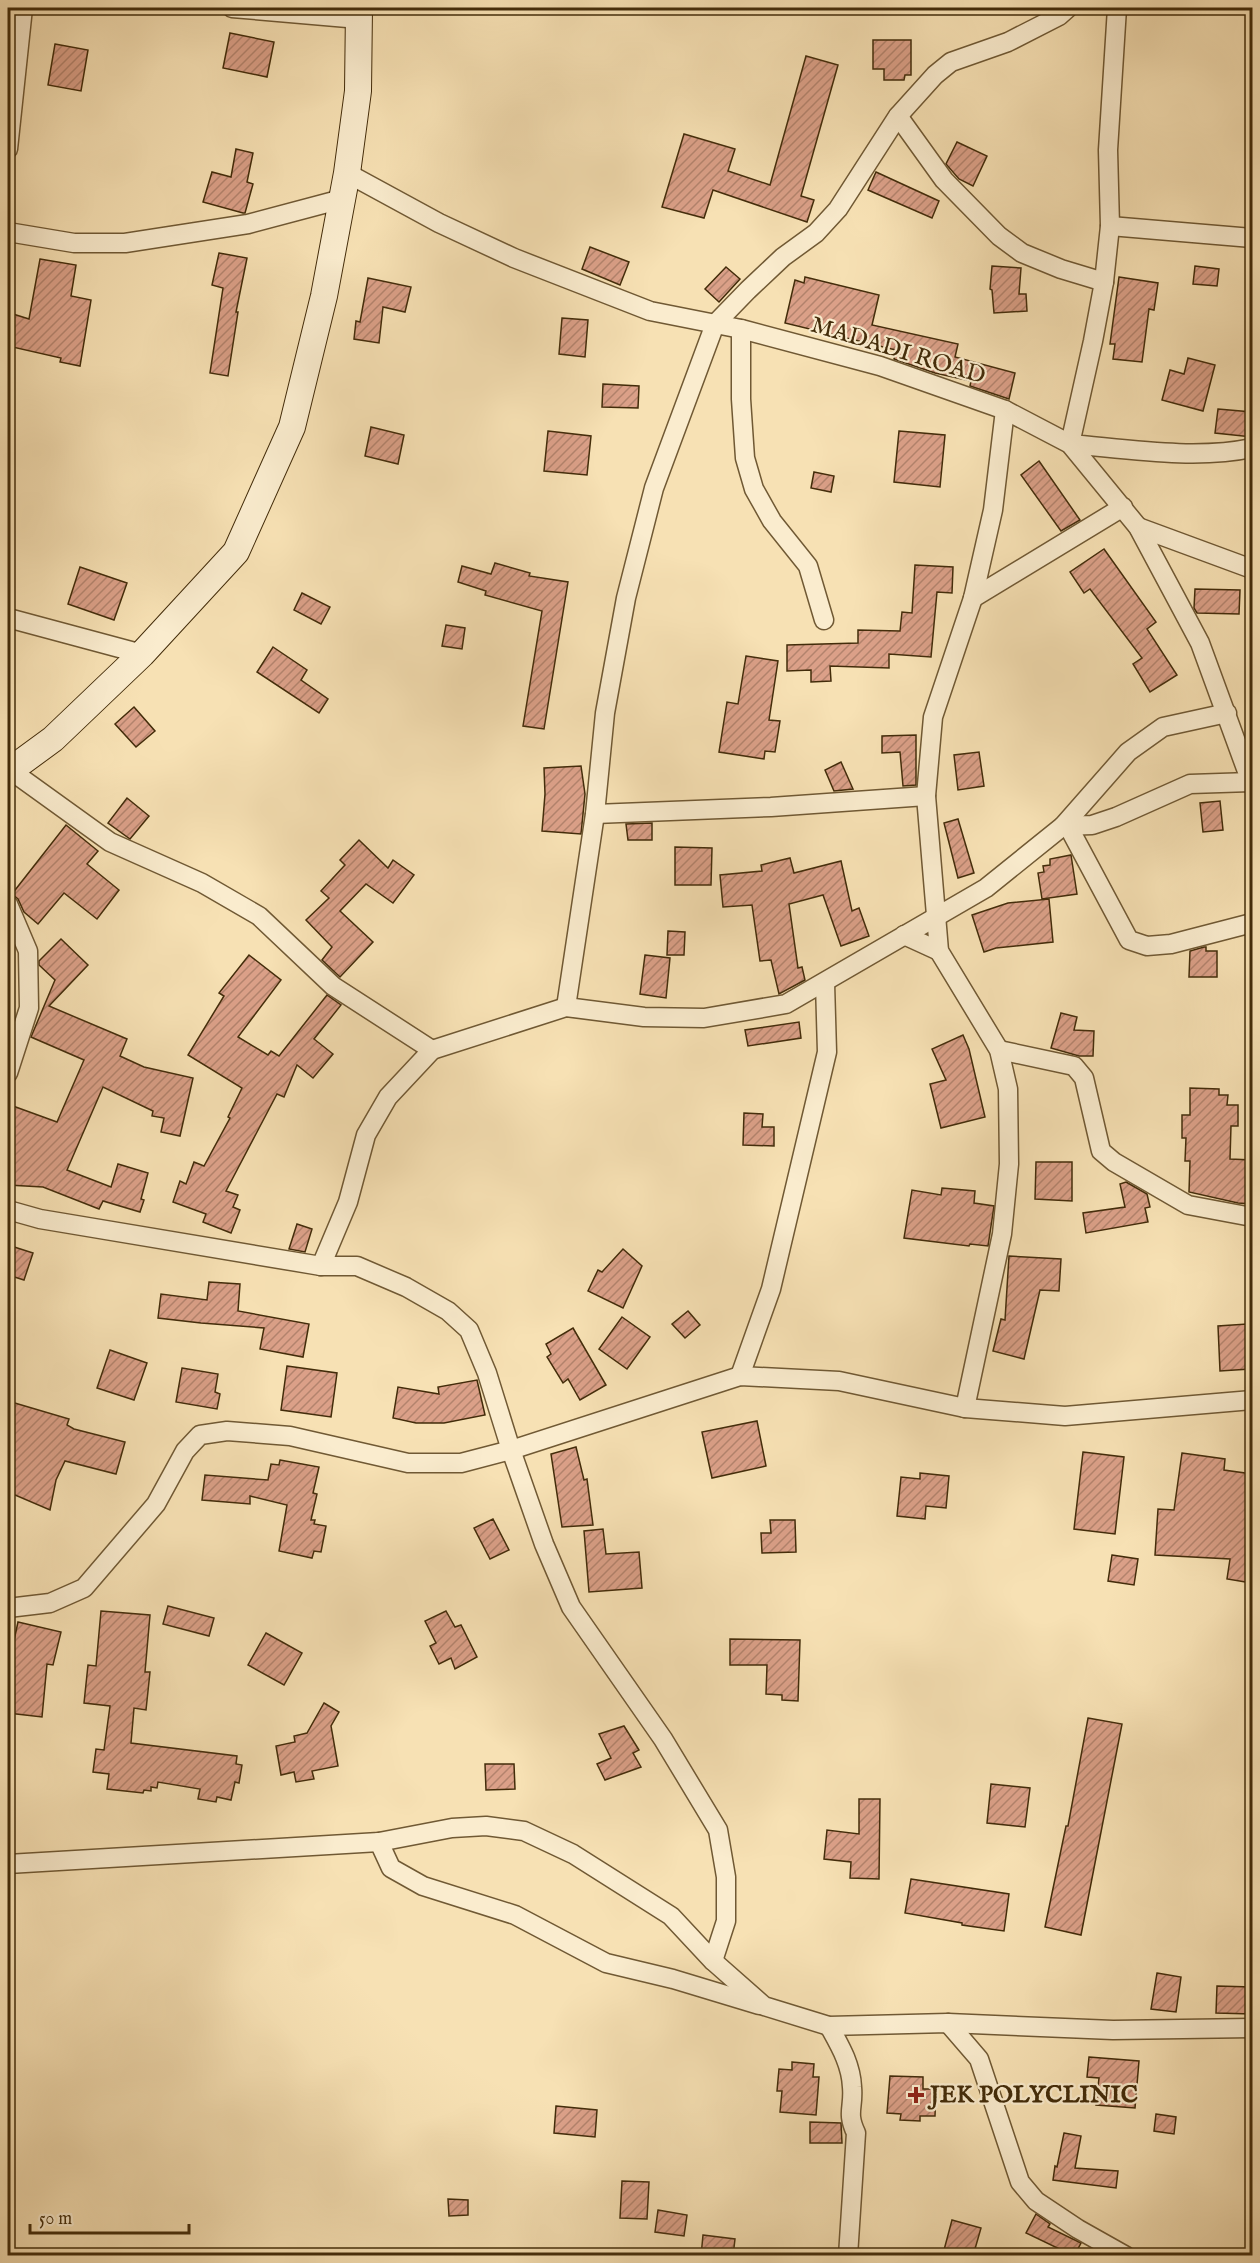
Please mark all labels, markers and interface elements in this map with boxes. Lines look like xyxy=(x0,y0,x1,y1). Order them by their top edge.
street label: MADADI ROAD xyxy=(807,310,989,392)
place label: JEK POLYCLINIC xyxy=(927,2080,1138,2111)
marker: JEK POLYCLINIC xyxy=(907,2086,925,2104)
scale bar xyxy=(30,2197,189,2235)
text: 50 m xyxy=(39,2208,72,2231)

